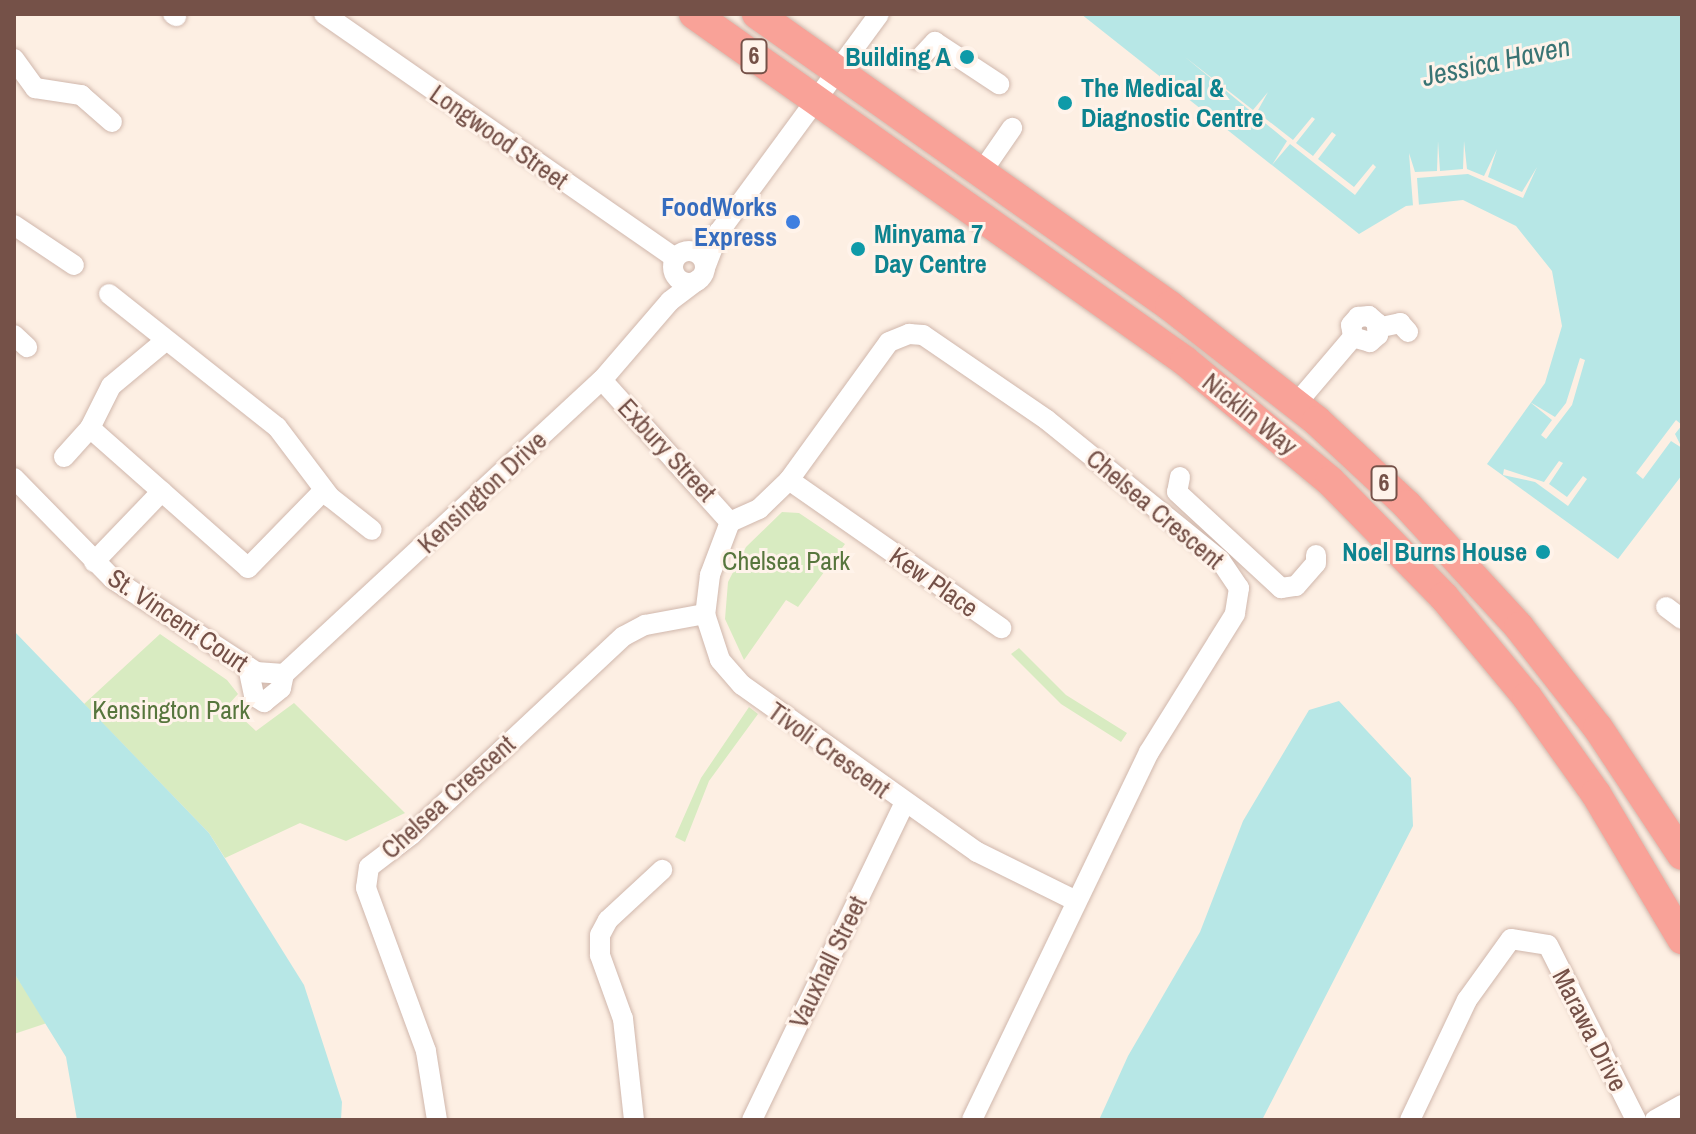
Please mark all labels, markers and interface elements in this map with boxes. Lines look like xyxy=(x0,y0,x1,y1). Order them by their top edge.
water label: Jessica Haven xyxy=(1419,29,1573,93)
road number: 6 xyxy=(740,36,768,76)
place label: Building A xyxy=(844,41,951,73)
marker: Building A xyxy=(958,48,976,66)
place label: The Medical & Diagnostic Centre xyxy=(1081,72,1263,134)
street label: Longwood Street xyxy=(424,78,574,196)
marker: The Medical & Diagnostic Centre xyxy=(1056,94,1074,112)
place label: FoodWorks Express xyxy=(661,191,777,252)
marker: FoodWorks Express xyxy=(784,213,802,231)
place label: Minyama 7 Day Centre xyxy=(874,218,987,280)
marker: Minyama 7 Day Centre xyxy=(849,240,867,258)
street label: Nicklin Way xyxy=(1196,366,1304,462)
street label: Exbury Street xyxy=(612,392,722,508)
street label: Kensington Drive xyxy=(411,424,553,560)
street label: Chelsea Crescent xyxy=(1080,443,1230,575)
road number: 6 xyxy=(1370,463,1398,503)
place label: Noel Burns House xyxy=(1342,536,1527,568)
street label: Kew Place xyxy=(884,540,984,624)
marker: Noel Burns House xyxy=(1534,543,1552,561)
park label: Chelsea Park xyxy=(722,545,850,577)
street label: St. Vincent Court xyxy=(102,562,254,678)
park label: Kensington Park xyxy=(92,694,250,726)
street label: Tivoli Crescent xyxy=(762,695,896,805)
street label: Chelsea Crescent xyxy=(375,729,521,865)
street label: Vauxhall Street xyxy=(783,891,873,1033)
street label: Marawa Drive xyxy=(1546,964,1634,1096)

